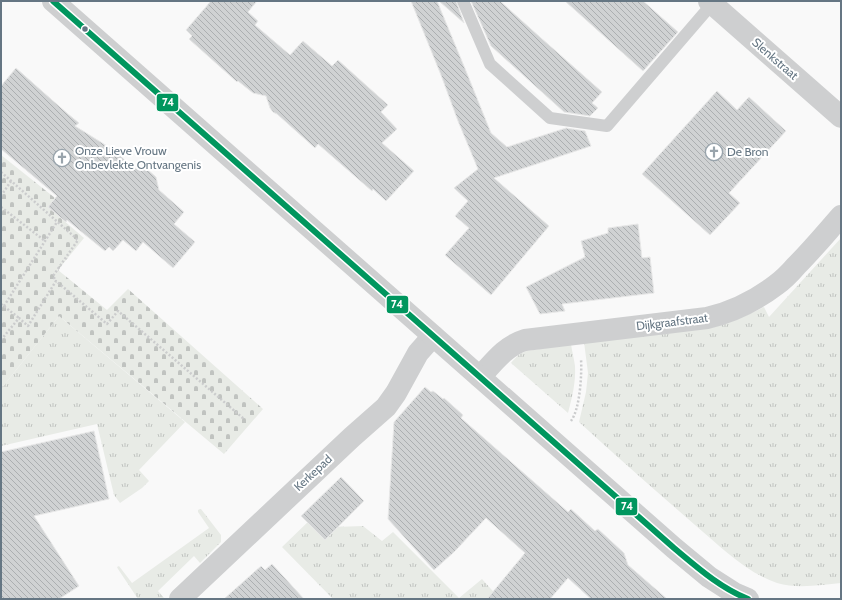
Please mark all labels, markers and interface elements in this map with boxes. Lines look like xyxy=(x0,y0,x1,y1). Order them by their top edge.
unlabelled marker xyxy=(80,24,90,34)
street label: Slenkstraat xyxy=(749,35,801,83)
line badge: 74 xyxy=(156,93,179,112)
text: 74 xyxy=(162,95,174,109)
church icon: De Bron xyxy=(704,142,724,162)
place label: Onze Lieve Vrouw Onbevlekte Ontvangenis xyxy=(75,143,201,172)
place label: De Bron xyxy=(727,144,769,159)
church icon: Onze Lieve Vrouw Onbevlekte Ontvangenis xyxy=(52,148,72,168)
line badge: 74 xyxy=(386,295,409,314)
text: 74 xyxy=(391,297,403,311)
street label: Dijkgraafstraat xyxy=(635,310,709,333)
street label: Kerkepad xyxy=(290,451,335,494)
line badge: 74 xyxy=(615,497,638,516)
text: 74 xyxy=(621,499,633,513)

